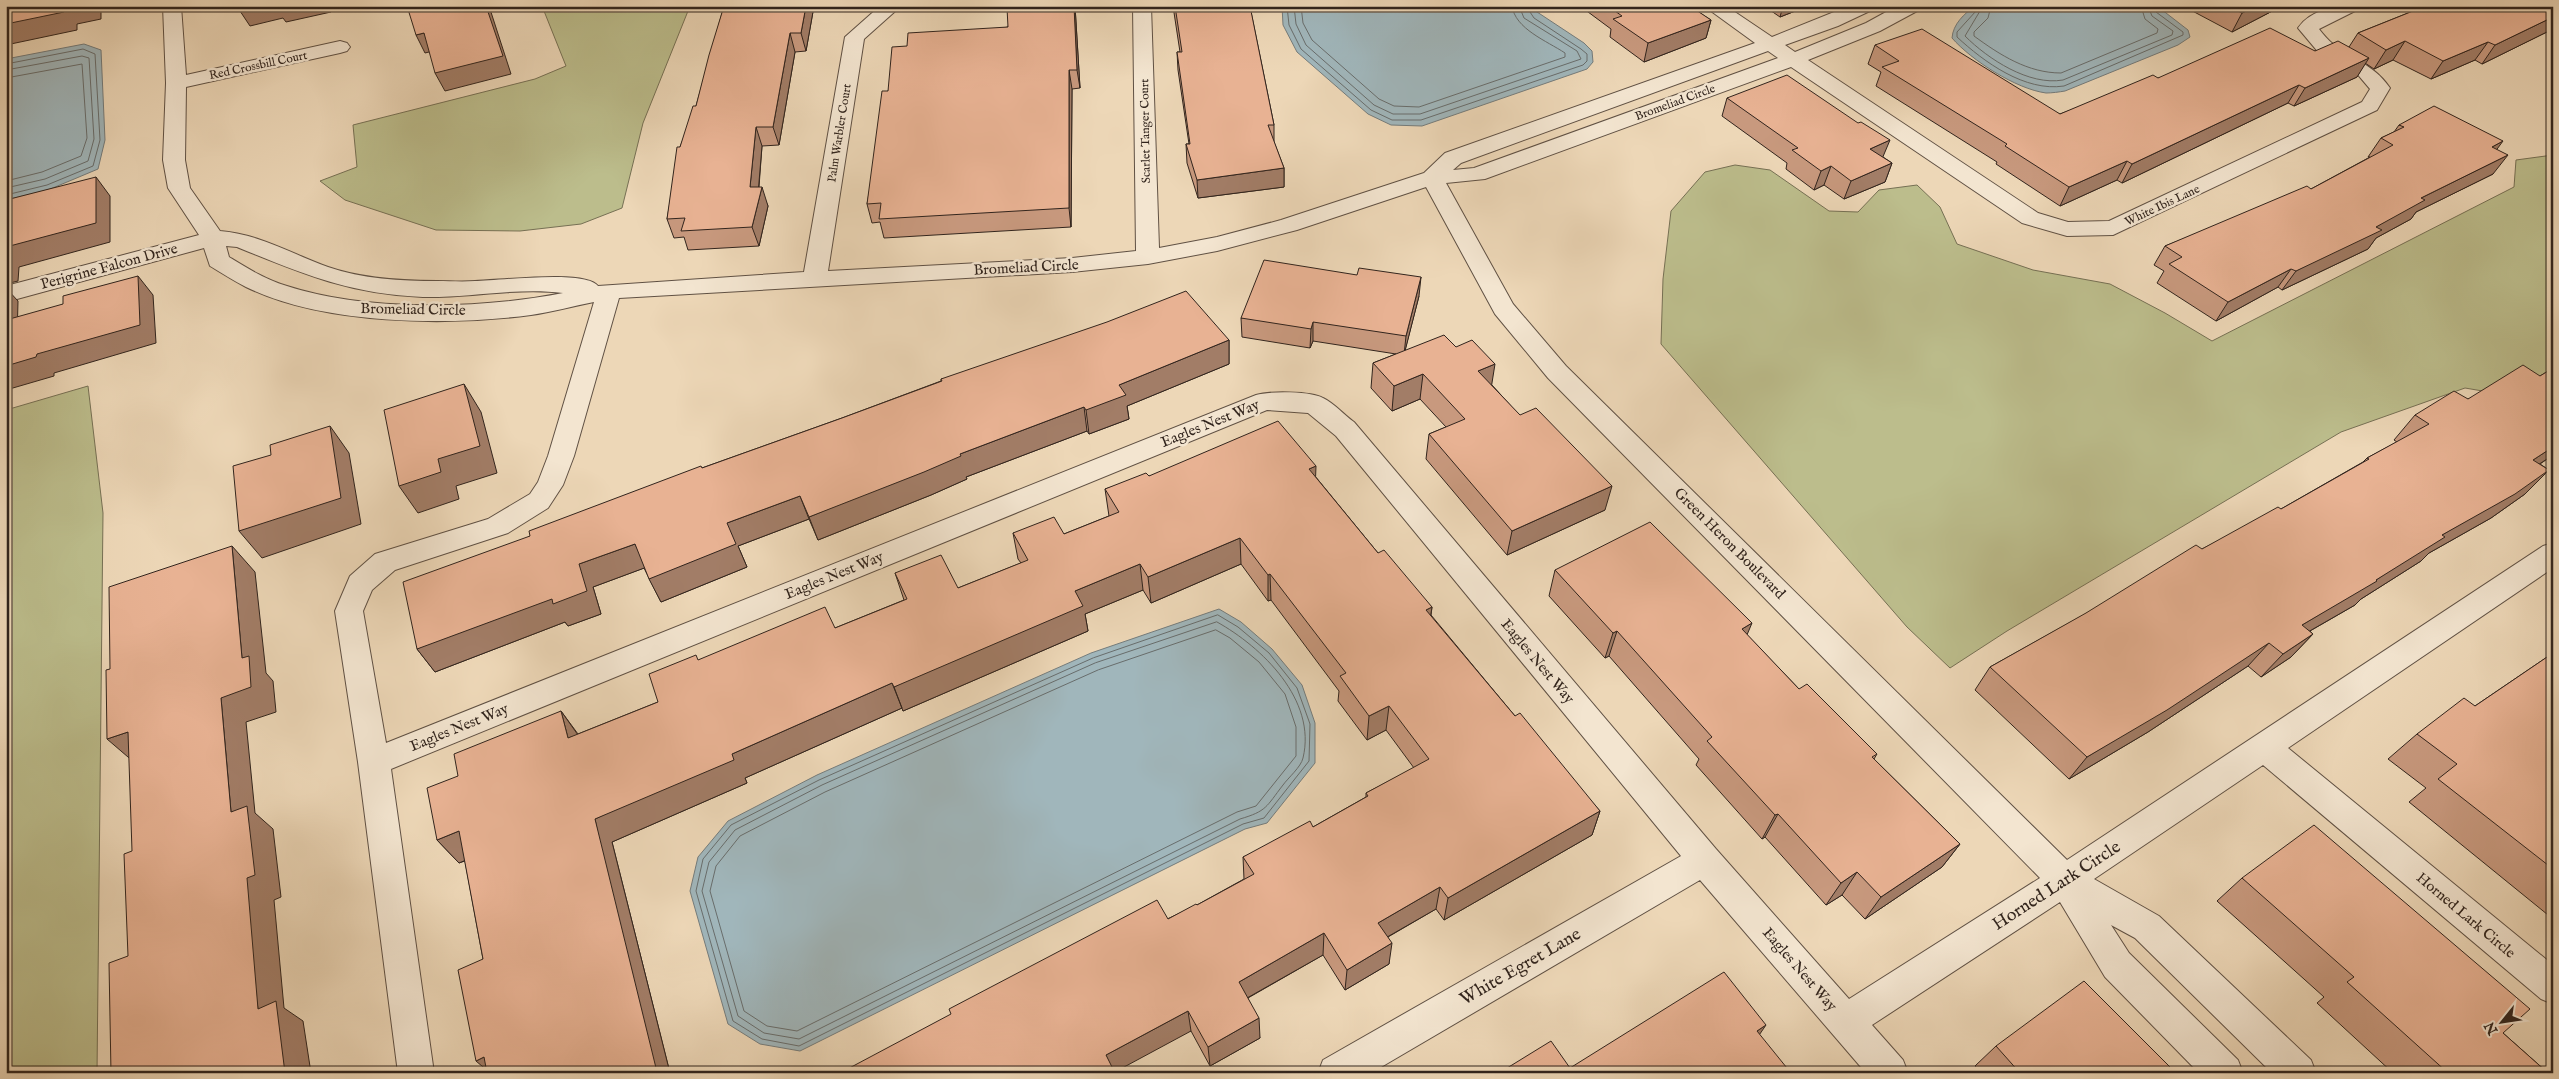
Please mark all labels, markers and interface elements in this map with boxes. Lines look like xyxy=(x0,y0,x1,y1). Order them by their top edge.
street label: Red Crossbill Court xyxy=(208,48,309,83)
street label: Scarlet Tanger Court xyxy=(1137,79,1154,183)
street label: Bromeliad Circle xyxy=(1633,81,1718,124)
street label: Palm Warbler Court xyxy=(824,83,855,183)
street label: White Ibis Lane xyxy=(2122,181,2203,229)
street label: Perigrine Falcon Drive xyxy=(38,239,180,294)
street label: Bromeliad Circle xyxy=(973,255,1079,280)
street label: Bromeliad Circle xyxy=(360,299,466,320)
street label: Eagles Nest Way xyxy=(1158,395,1263,452)
street label: Green Heron Boulevard xyxy=(1670,484,1790,604)
street label: Eagles Nest Way xyxy=(782,547,887,604)
street label: Eagles Nest Way xyxy=(1497,615,1579,708)
street label: Eagles Nest Way xyxy=(407,699,512,756)
street label: Horned Lark Circle xyxy=(1988,836,2125,936)
street label: Horned Lark Circle xyxy=(2412,868,2519,963)
street label: White Egret Lane xyxy=(1456,923,1586,1011)
street label: Eagles Nest Way xyxy=(1758,924,1842,1016)
north arrow xyxy=(2476,996,2526,1046)
text: N xyxy=(2481,1018,2503,1039)

